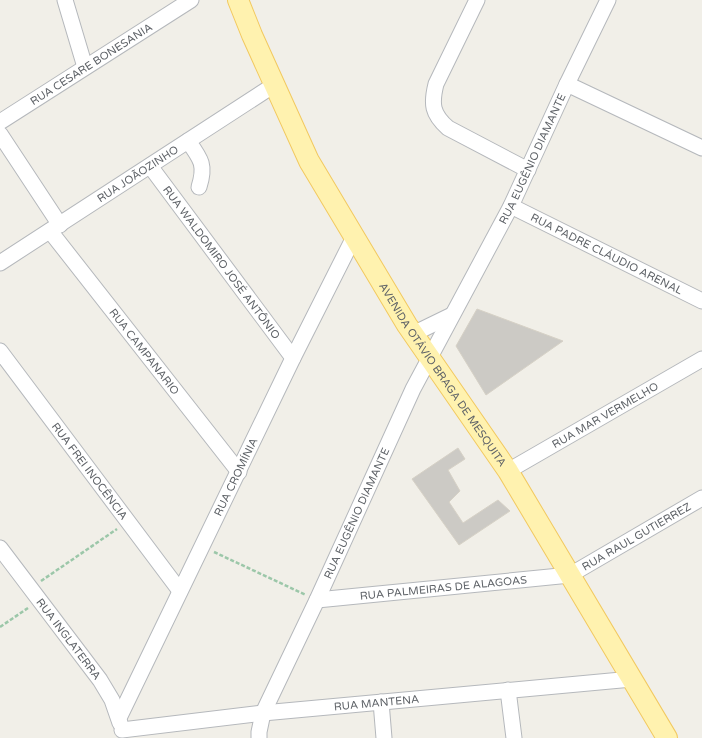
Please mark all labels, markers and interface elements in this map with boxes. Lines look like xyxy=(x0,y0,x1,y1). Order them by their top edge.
street label: RUA CESARE BONESANIA xyxy=(28,20,154,108)
street label: RUA EUGÊNIO DIAMANTE xyxy=(496,91,568,226)
street label: RUA JOÃOZINHO xyxy=(94,142,181,205)
street label: RUA WALDOMIRO JOSÉ ANTÔNIO xyxy=(160,183,283,341)
street label: RUA PADRE CLÁUDIO ARENAL xyxy=(529,210,686,297)
street label: AVENIDA OTÁVIO BRAGA DE MESQUITA xyxy=(377,280,509,469)
street label: RUA CAMPANARIO xyxy=(107,306,182,397)
street label: RUA MAR VERMELHO xyxy=(550,379,660,451)
street label: RUA FREI INOCÊNCIA xyxy=(49,420,131,522)
street label: RUA CROMÍNIA xyxy=(211,435,260,518)
street label: RUA EUGÊNIO DIAMANTE xyxy=(321,446,392,581)
street label: RUA RAUL GUTIERREZ xyxy=(580,500,693,573)
street label: RUA PALMEIRAS DE ALAGOAS xyxy=(359,573,528,602)
street label: RUA INGLATERRA xyxy=(34,596,104,682)
street label: RUA MANTENA xyxy=(333,692,420,713)

